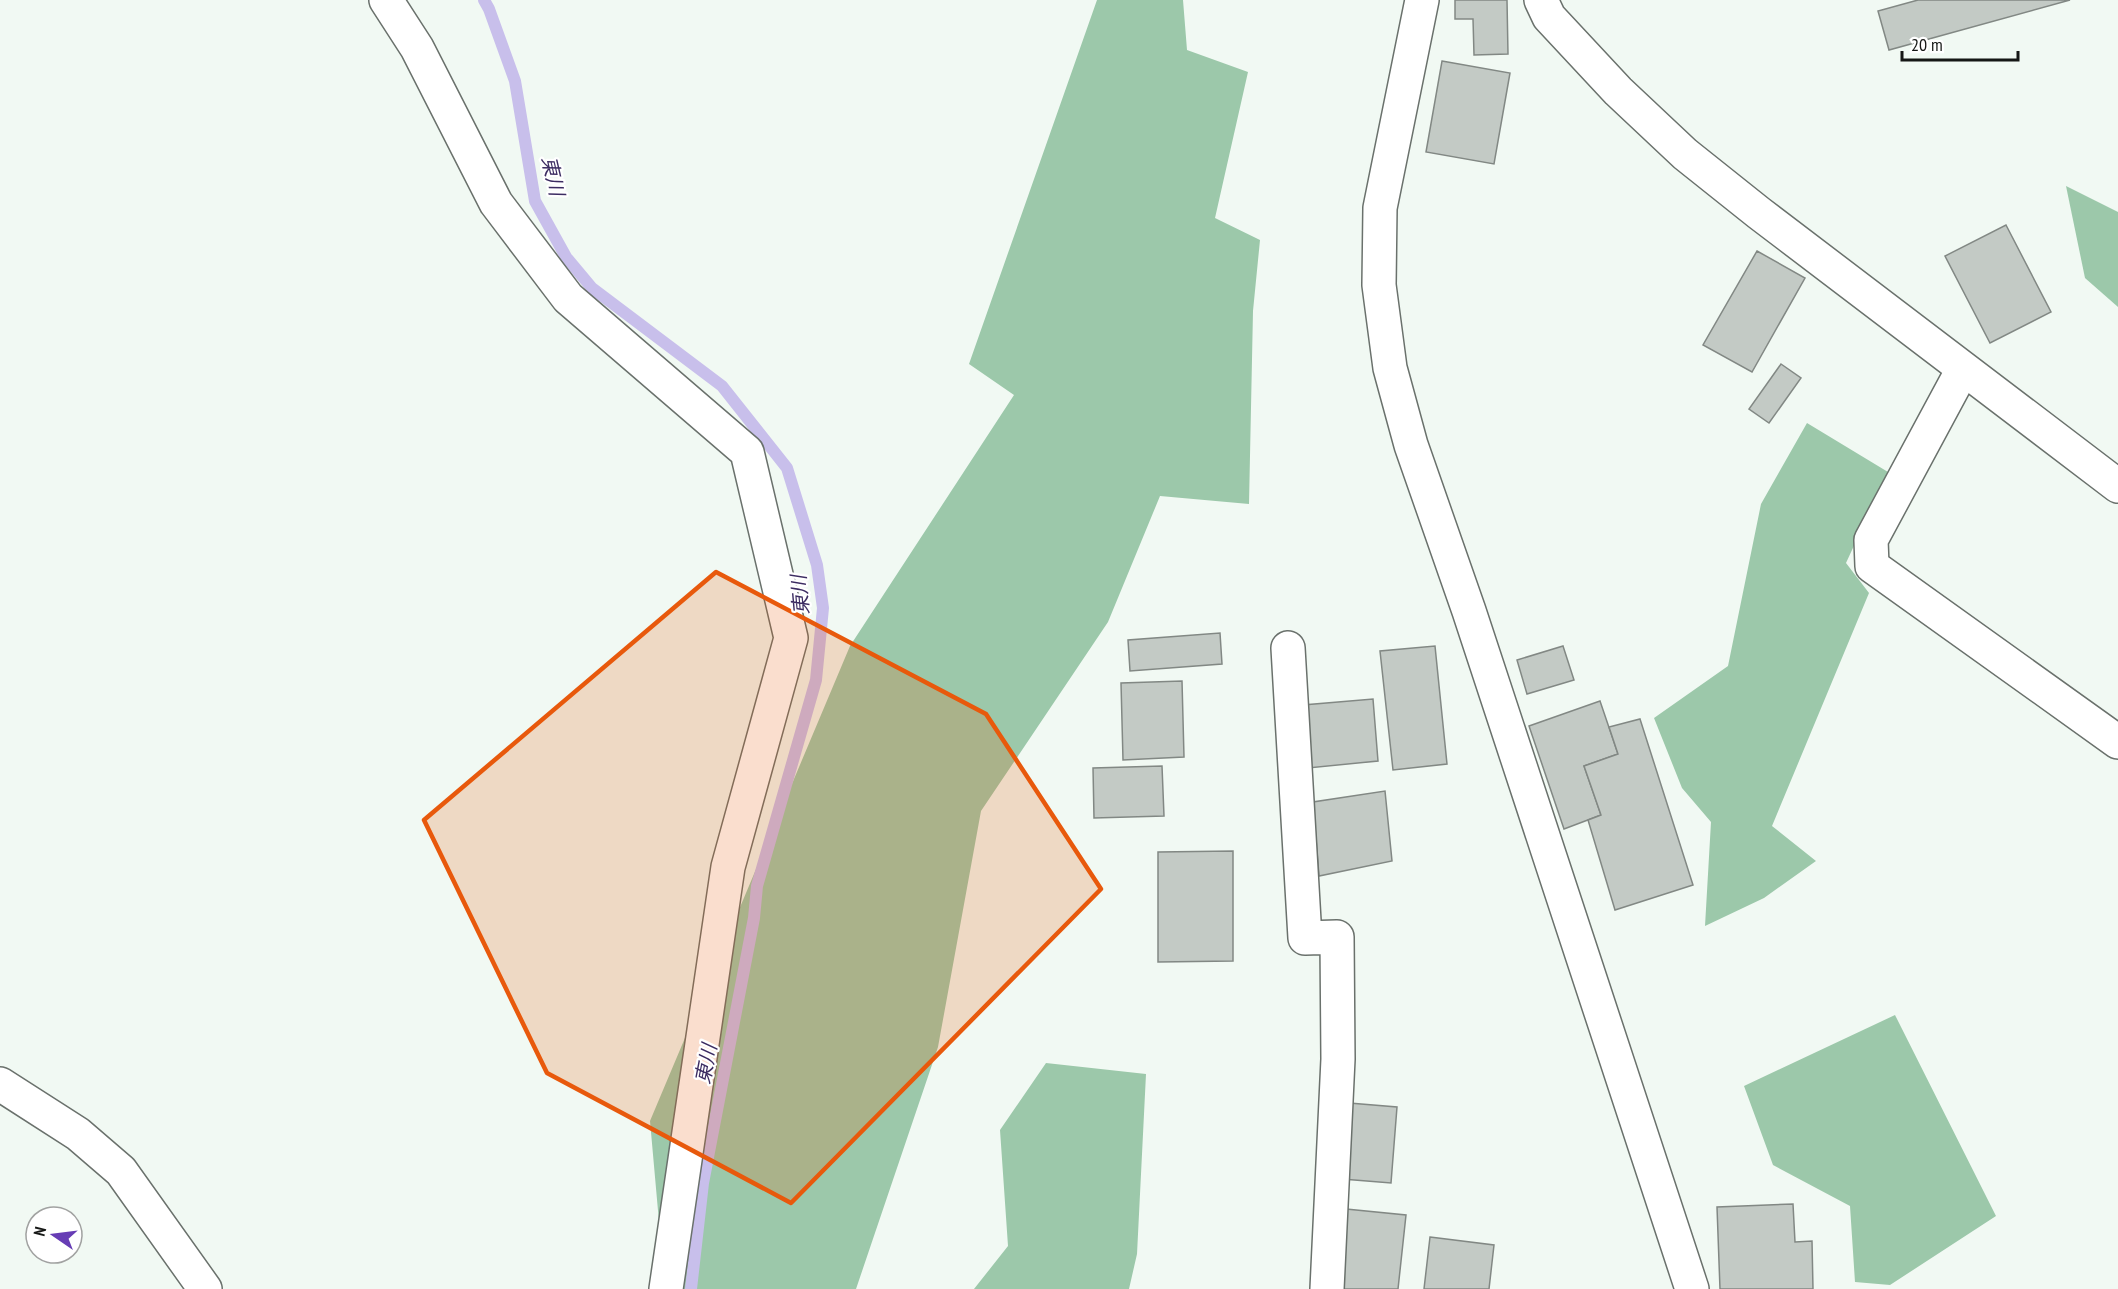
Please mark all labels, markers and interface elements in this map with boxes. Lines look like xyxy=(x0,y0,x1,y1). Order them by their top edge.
scale bar xyxy=(1902,24,2018,62)
text: 20 m xyxy=(1911,33,1943,56)
water label: 東川 xyxy=(536,154,571,200)
water label: 東川 xyxy=(785,572,815,616)
water label: 東川 xyxy=(689,1040,723,1086)
north arrow xyxy=(24,1205,84,1265)
text: N xyxy=(29,1225,50,1238)

